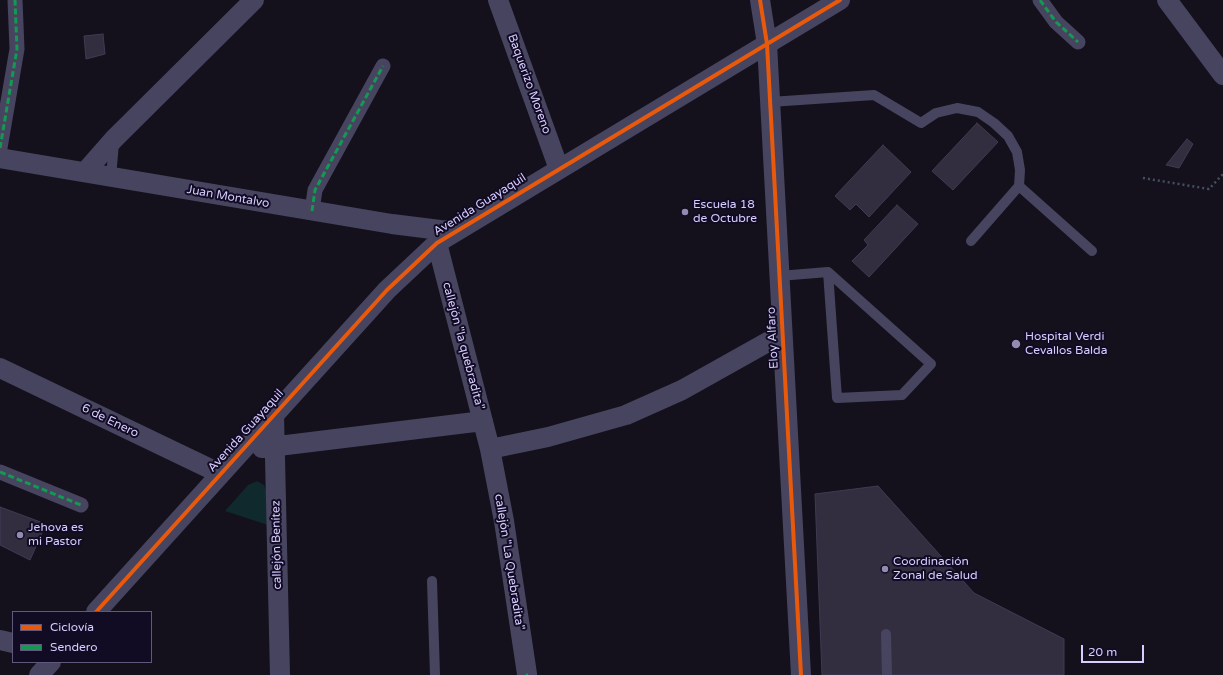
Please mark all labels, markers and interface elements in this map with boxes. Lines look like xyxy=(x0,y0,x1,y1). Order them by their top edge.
street label: Baquerizo Moreno xyxy=(504,32,554,136)
street label: Avenida Guayaquil xyxy=(431,171,529,239)
street label: Juan Montalvo xyxy=(185,183,271,211)
place label: Escuela 18 de Octubre xyxy=(693,198,757,226)
marker: Escuela 18 de Octubre xyxy=(680,207,690,217)
street label: callejón "la quebradita" xyxy=(439,280,487,412)
street label: Eloy Alfaro xyxy=(764,307,782,369)
place label: Hospital Verdi Cevallos Balda xyxy=(1025,330,1107,358)
marker: Hospital Verdi Cevallos Balda xyxy=(1010,338,1022,350)
street label: Avenida Guayaquil xyxy=(205,387,287,475)
street label: 6 de Enero xyxy=(79,401,141,441)
street label: callejón "La Quebradita" xyxy=(491,493,527,631)
street label: callejón Benítez xyxy=(269,500,285,590)
place label: Jehova es mi Pastor xyxy=(28,521,84,549)
marker: Jehova es mi Pastor xyxy=(15,530,25,540)
place label: Coordinación Zonal de Salud xyxy=(893,555,978,583)
marker: Coordinación Zonal de Salud xyxy=(880,564,890,574)
legend xyxy=(12,611,152,663)
text: Ciclovía xyxy=(50,620,94,634)
scale bar xyxy=(1083,637,1146,663)
text: Sendero xyxy=(50,640,98,654)
text: 20 m xyxy=(1088,645,1117,659)

